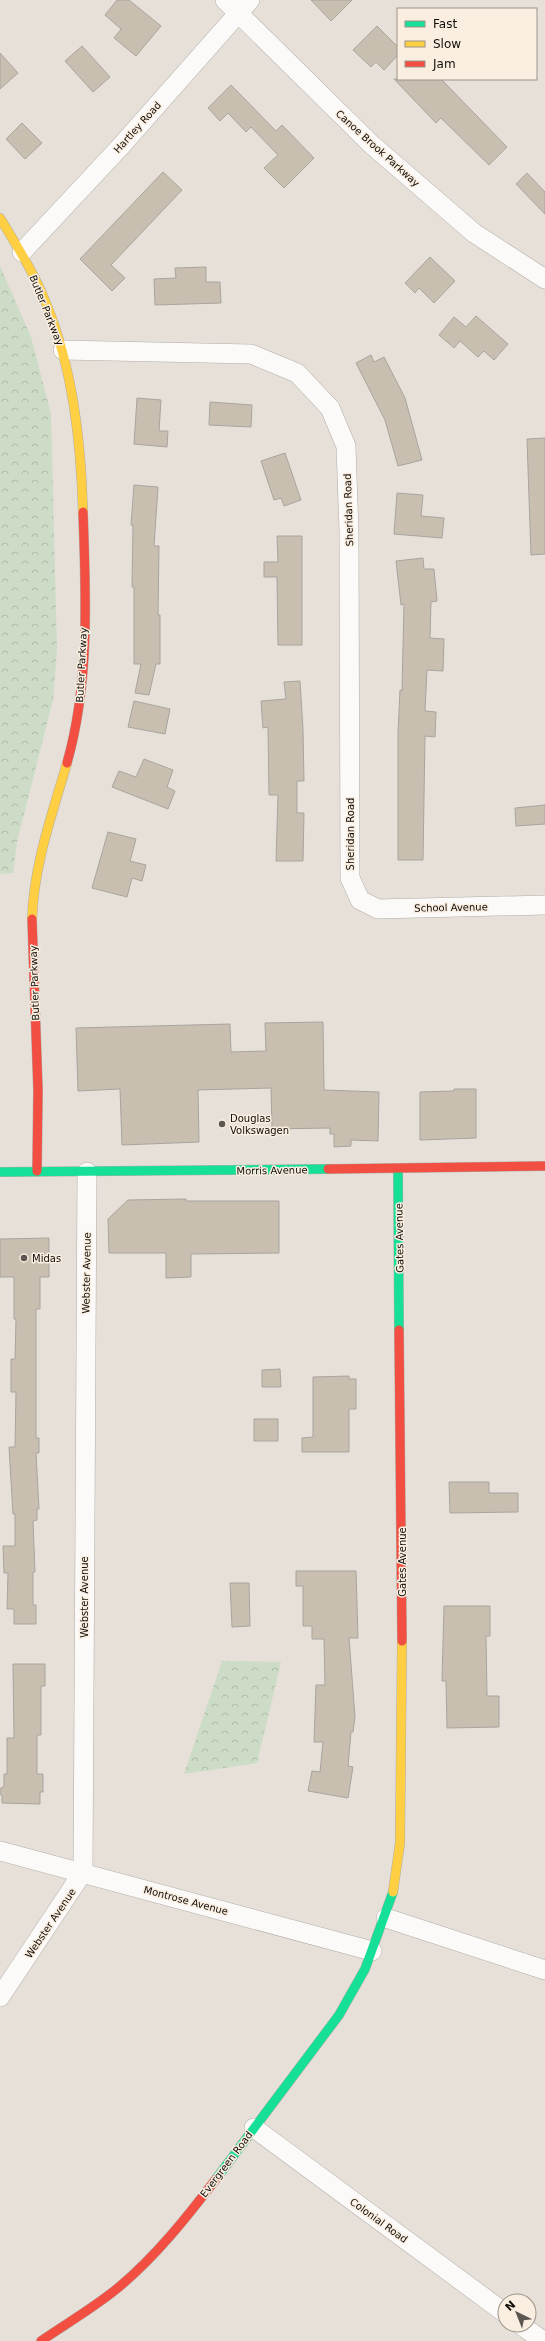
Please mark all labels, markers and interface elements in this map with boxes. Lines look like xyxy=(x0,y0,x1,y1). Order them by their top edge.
legend xyxy=(397,8,537,80)
text: Fast xyxy=(433,17,457,31)
text: Slow xyxy=(433,37,461,51)
text: Jam xyxy=(432,57,456,71)
street label: Hartley Road xyxy=(112,100,163,155)
street label: Canoe Brook Parkway xyxy=(334,108,422,189)
street label: Butler Parkway xyxy=(27,273,66,347)
street label: Sheridan Road xyxy=(342,473,355,547)
street label: Butler Parkway xyxy=(74,627,89,703)
street label: Sheridan Road xyxy=(345,798,356,870)
street label: School Avenue xyxy=(414,901,488,914)
street label: Butler Parkway xyxy=(28,945,41,1021)
place label: Douglas Volkswagen xyxy=(230,1113,289,1136)
marker: Douglas Volkswagen xyxy=(217,1119,227,1129)
street label: Morris Avenue xyxy=(236,1164,308,1177)
street label: Gates Avenue xyxy=(393,1203,406,1273)
street label: Webster Avenue xyxy=(80,1232,93,1314)
marker: Midas xyxy=(19,1253,29,1263)
place label: Midas xyxy=(32,1253,61,1264)
street label: Gates Avenue xyxy=(397,1527,408,1597)
street label: Webster Avenue xyxy=(79,1556,90,1638)
street label: Montrose Avenue xyxy=(143,1884,229,1917)
street label: Webster Avenue xyxy=(23,1886,78,1960)
street label: Evergreen Road xyxy=(198,2129,255,2199)
street label: Colonial Road xyxy=(348,2196,410,2245)
north arrow xyxy=(497,2293,537,2333)
text: N xyxy=(503,2298,518,2314)

